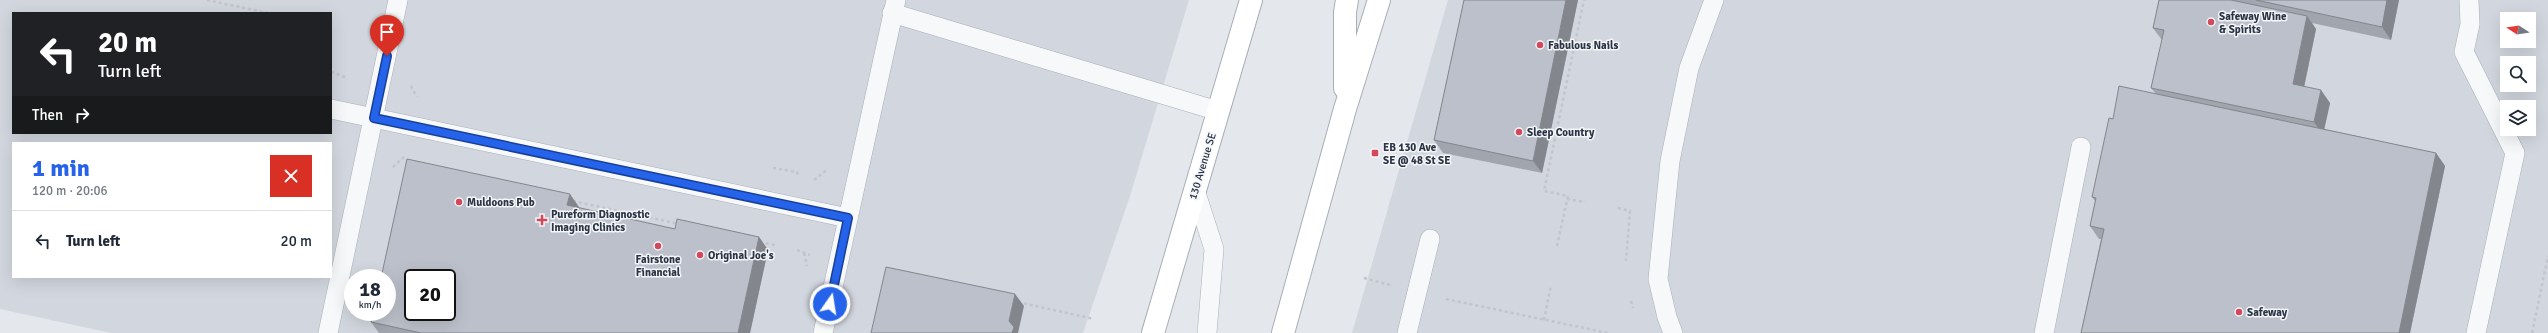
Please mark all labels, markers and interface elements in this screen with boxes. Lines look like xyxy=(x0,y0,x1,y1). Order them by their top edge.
place label: Safeway Wine & Spirits xyxy=(2219,10,2287,36)
north arrow xyxy=(2500,12,2536,48)
map controls xyxy=(2500,12,2536,136)
pin xyxy=(370,15,404,56)
marker: Safeway Wine & Spirits xyxy=(2206,17,2216,27)
icon: arrive xyxy=(376,21,398,43)
text: 20 m xyxy=(98,26,157,60)
icon: left xyxy=(32,28,84,80)
place label: Fabulous Nails xyxy=(1548,39,1618,52)
marker: Fabulous Nails xyxy=(1535,40,1545,50)
button: search xyxy=(2500,56,2536,92)
text: Turn left xyxy=(98,60,161,82)
button: layers xyxy=(2500,100,2536,136)
icon: right xyxy=(71,104,93,126)
text: Then xyxy=(32,106,63,124)
place label: Sleep Country xyxy=(1527,126,1595,139)
marker: Sleep Country xyxy=(1514,127,1524,137)
street label: 130 Avenue SE xyxy=(1186,131,1219,201)
place label: EB 130 Ave SE @ 48 St SE xyxy=(1383,141,1450,167)
marker: EB 130 Ave SE @ 48 St SE xyxy=(1370,148,1380,158)
text: 1 min xyxy=(32,153,90,183)
button: close xyxy=(270,155,312,197)
text: 120 m · 20:06 xyxy=(32,183,108,199)
place label: Muldoons Pub xyxy=(467,196,535,209)
marker: Muldoons Pub xyxy=(454,197,464,207)
place label: Pureform Diagnostic Imaging Clinics xyxy=(551,208,650,234)
marker: Pureform Diagnostic Imaging Clinics xyxy=(536,214,548,226)
icon: left xyxy=(32,230,54,252)
text: Turn left xyxy=(66,232,120,250)
text: 20 m xyxy=(281,232,312,250)
marker: Fairstone Financial xyxy=(653,241,663,251)
place label: Original Joe's xyxy=(708,249,774,262)
marker: Original Joe's xyxy=(695,250,705,260)
place label: Fairstone Financial xyxy=(636,253,681,279)
speed limit sign: 20 xyxy=(404,269,456,321)
text: 18 xyxy=(359,277,381,302)
position arrow xyxy=(809,283,851,325)
text: km/h xyxy=(359,299,381,311)
place label: Safeway xyxy=(2247,306,2288,319)
marker: Safeway xyxy=(2234,307,2244,317)

